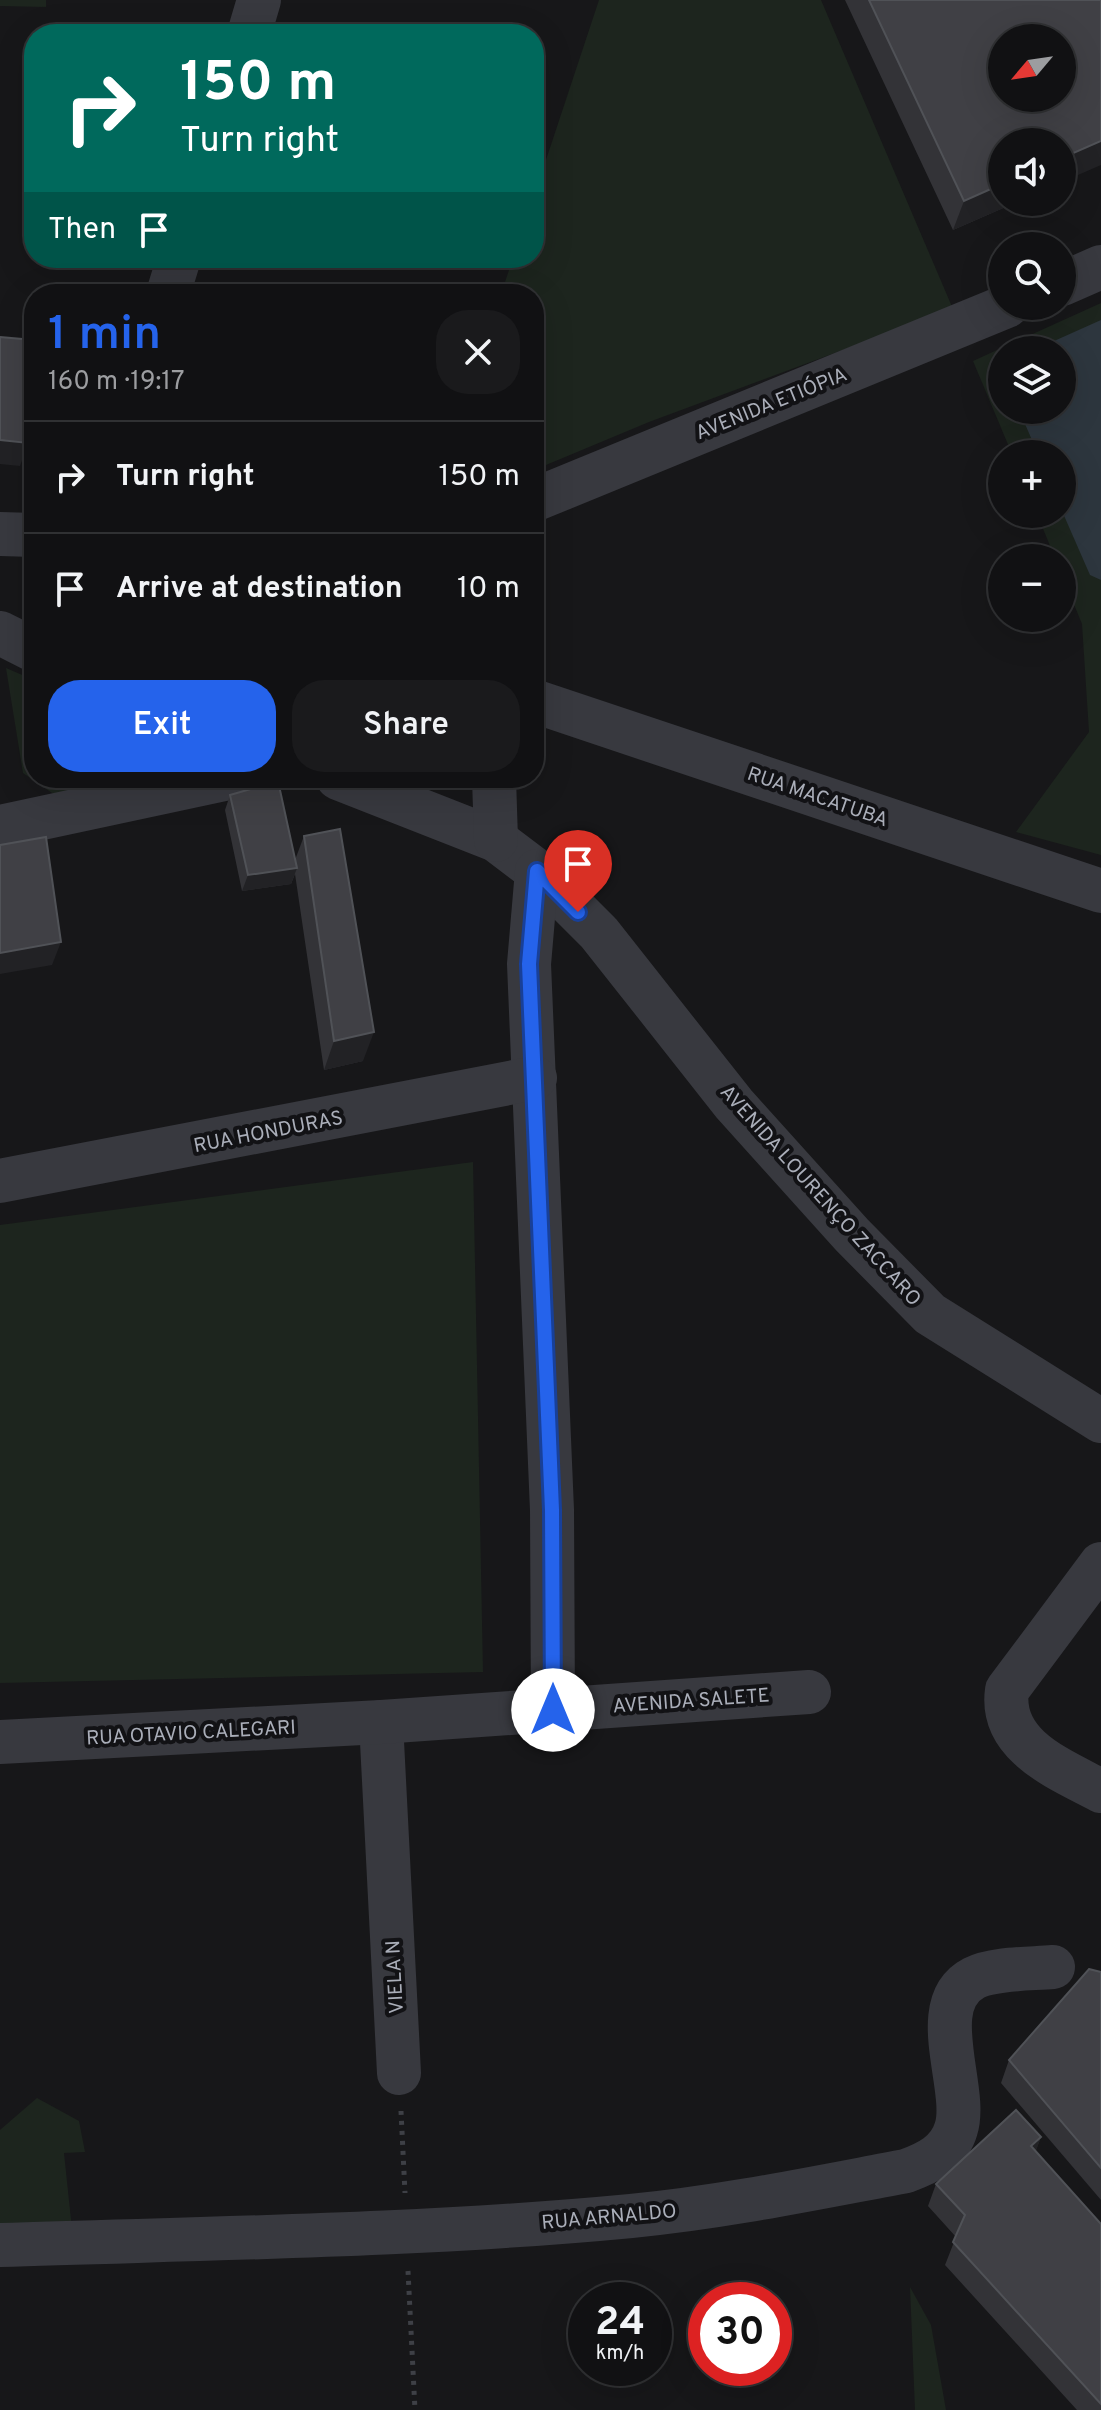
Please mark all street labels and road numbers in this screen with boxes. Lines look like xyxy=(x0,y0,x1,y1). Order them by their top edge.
street label: AVENIDA ETIÓPIA xyxy=(691,361,851,447)
street label: RUA MACATUBA xyxy=(743,762,891,834)
street label: AVENIDA LOURENÇO ZACCARO xyxy=(713,1080,926,1312)
street label: RUA HONDURAS xyxy=(192,1106,345,1160)
street label: AVENIDA SALETE xyxy=(612,1684,771,1720)
street label: RUA OTAVIO CALEGARI xyxy=(86,1716,297,1752)
street label: VIELA N xyxy=(381,1939,411,2014)
street label: RUA ARNALDO xyxy=(540,2199,678,2237)

